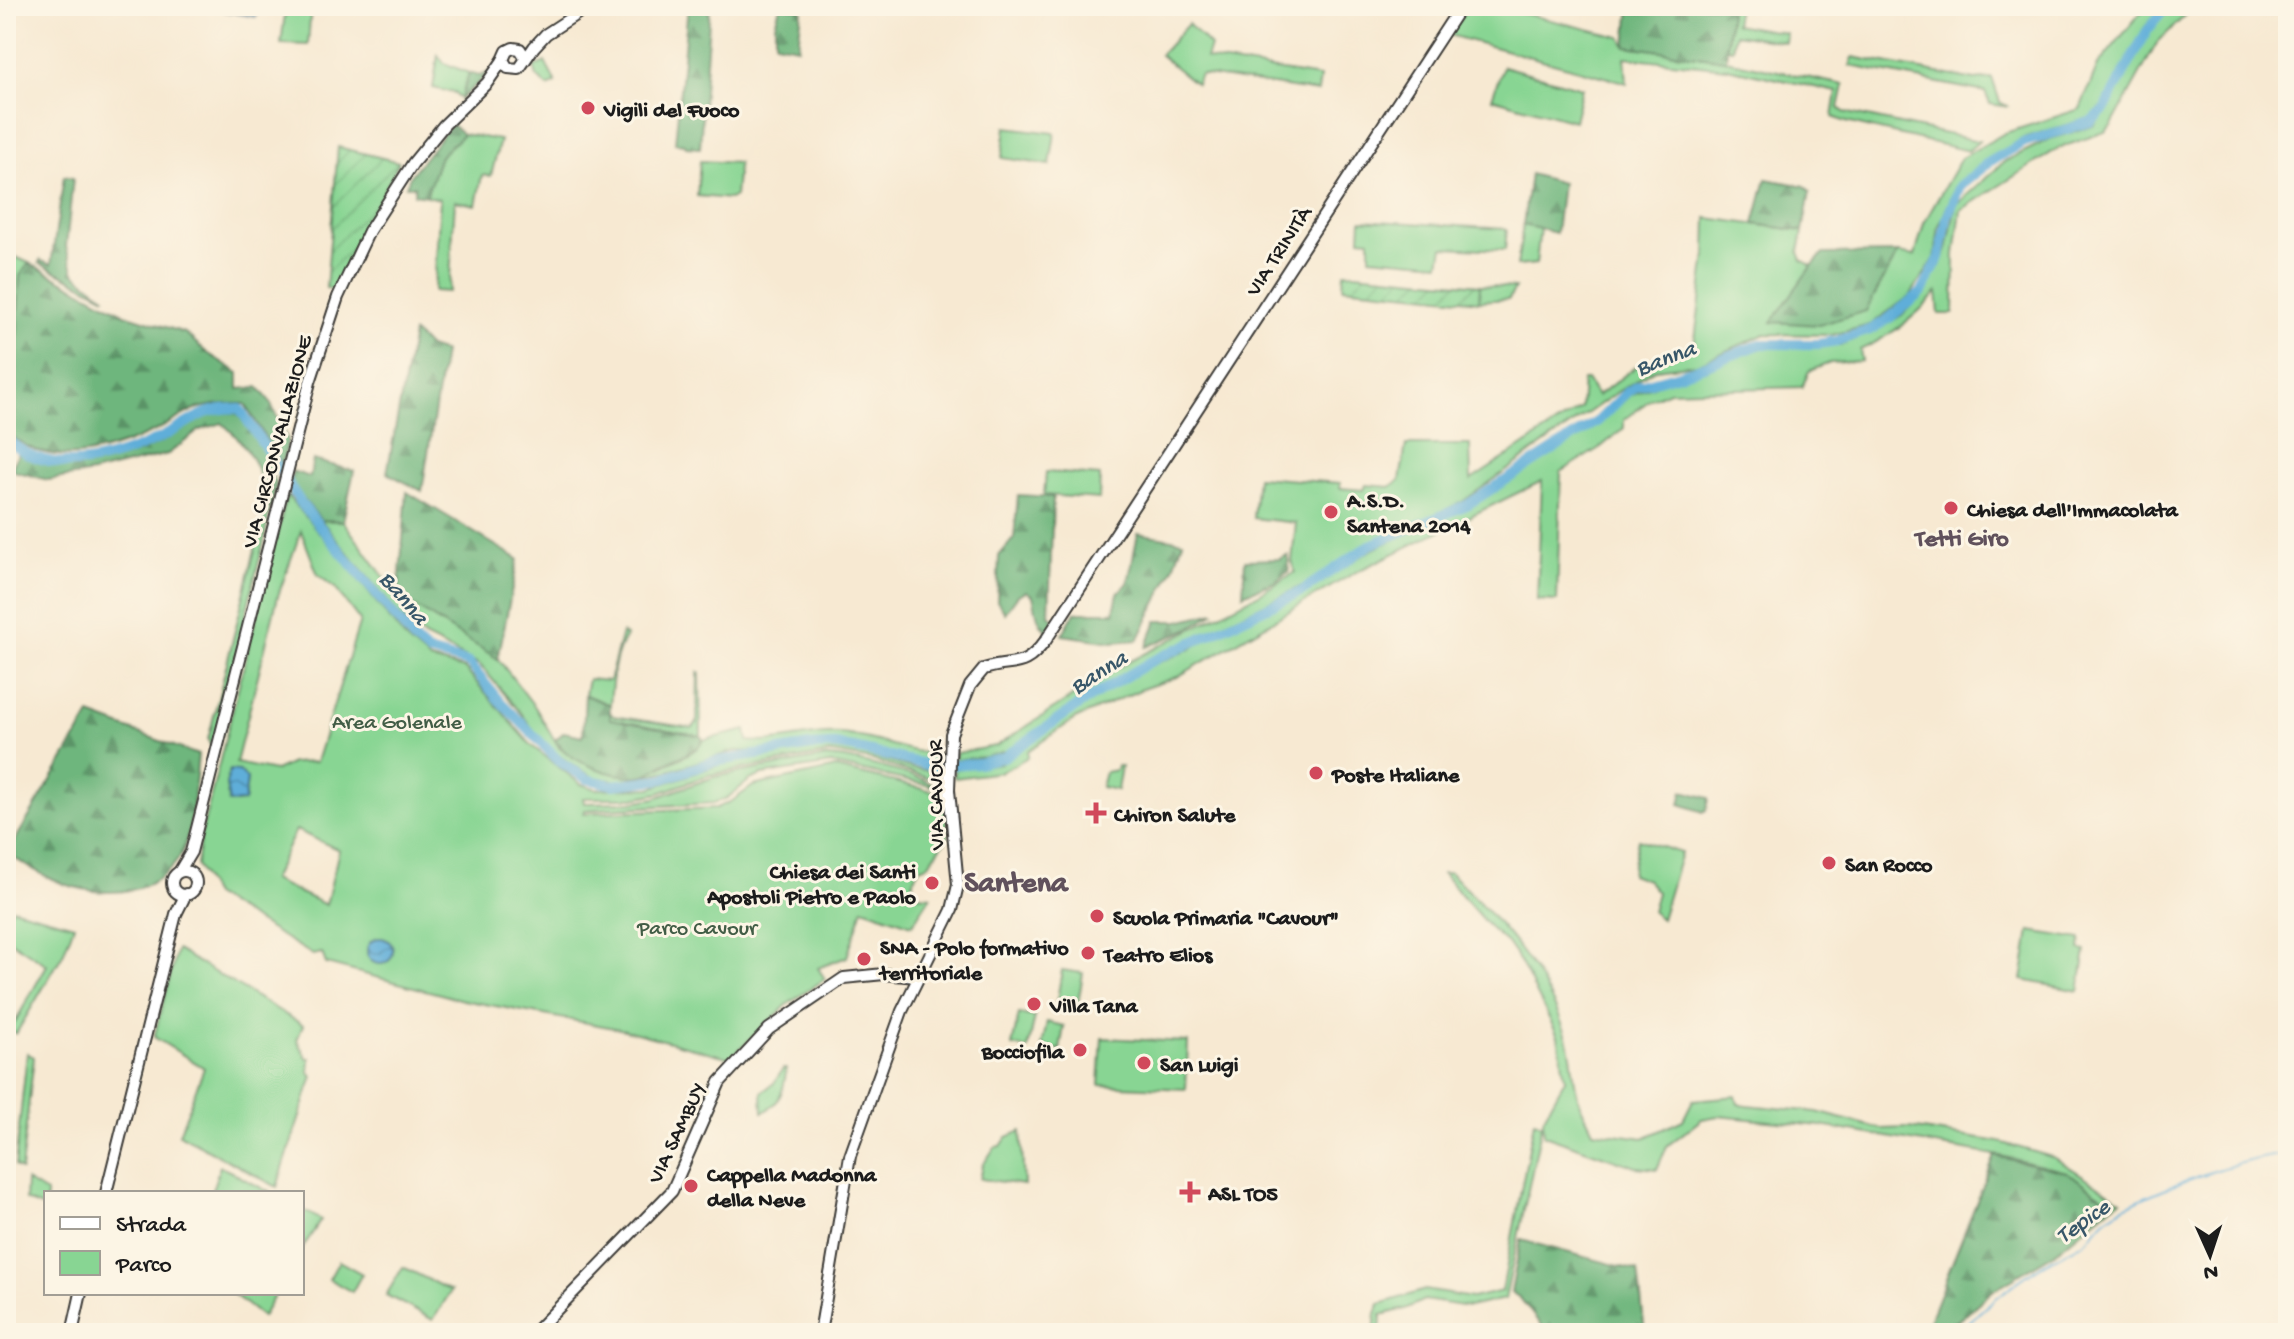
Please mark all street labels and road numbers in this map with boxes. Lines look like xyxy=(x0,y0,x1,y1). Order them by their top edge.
street label: VIA TRINITÀ xyxy=(1241,201,1320,303)
street label: VIA CIRCONVALLAZIONE xyxy=(238,332,320,552)
street label: VIA CAVOUR xyxy=(924,738,952,851)
street label: VIA SAMBUY xyxy=(644,1079,713,1189)

